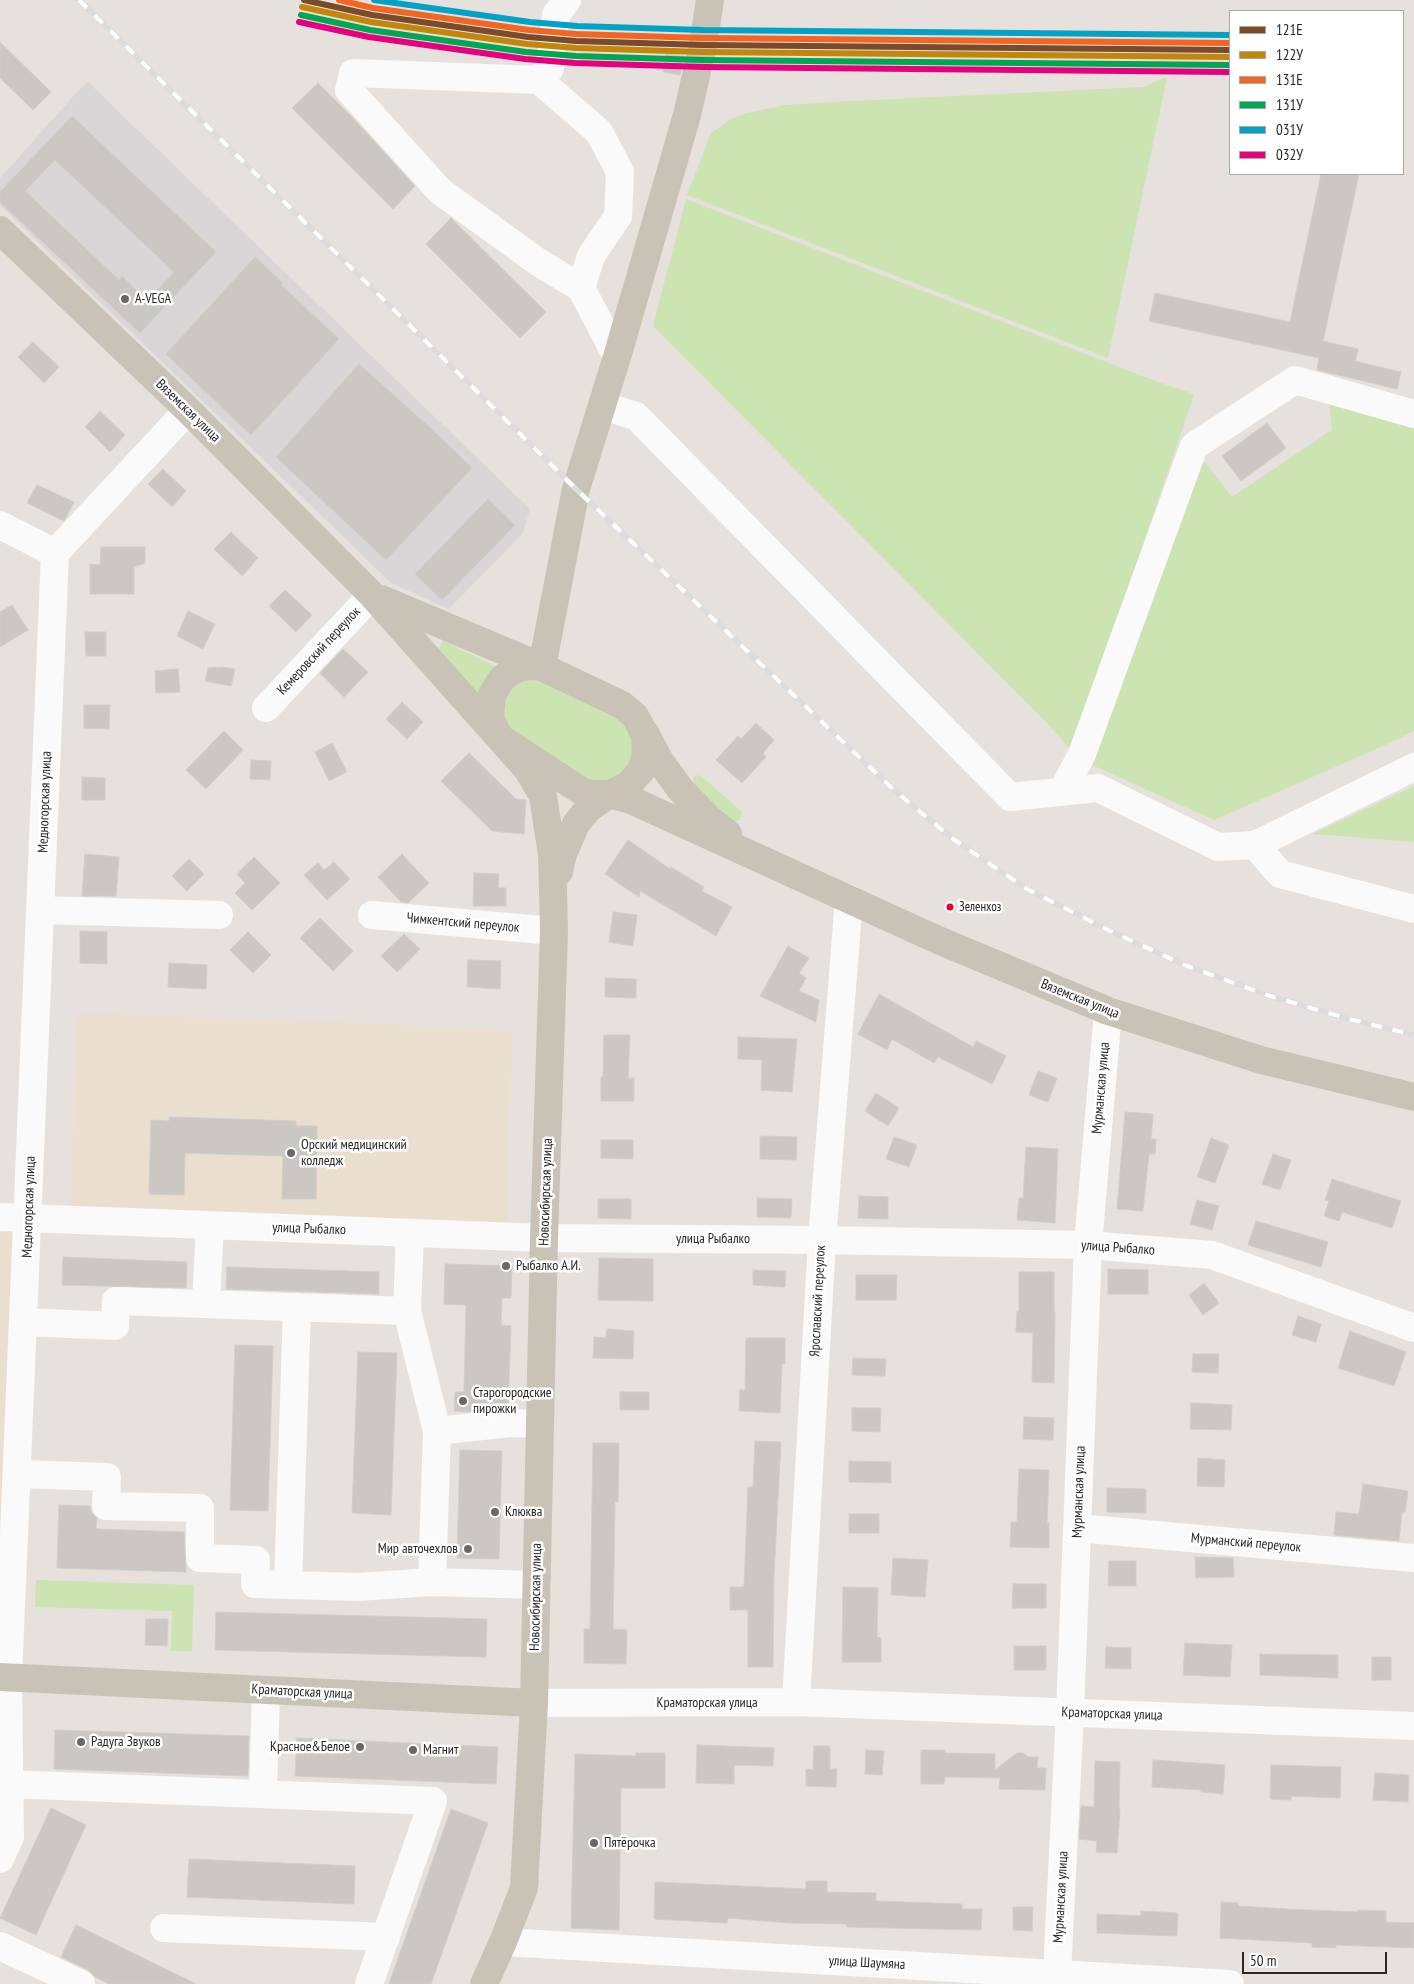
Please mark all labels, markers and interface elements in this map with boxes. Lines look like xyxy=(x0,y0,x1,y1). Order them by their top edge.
legend xyxy=(1229,10,1404,175)
text: 121Е xyxy=(1276,20,1303,39)
text: 122У xyxy=(1276,45,1303,64)
text: 131Е xyxy=(1276,70,1303,89)
text: 131У xyxy=(1276,95,1303,114)
text: 031У xyxy=(1276,120,1303,139)
text: 032У xyxy=(1276,145,1303,164)
place label: A-VEGA xyxy=(135,291,171,307)
marker: A-VEGA xyxy=(119,293,131,305)
street label: Вяземская улица xyxy=(152,376,224,446)
street label: Кемеровский переулок xyxy=(274,603,364,699)
street label: Медногорская улица xyxy=(35,751,55,853)
place label: Зеленхоз xyxy=(959,899,1001,915)
marker: Зеленхоз xyxy=(945,902,955,912)
street label: Чимкентский переулок xyxy=(406,910,520,936)
street label: Вяземская улица xyxy=(1038,976,1122,1022)
street label: Мурманская улица xyxy=(1089,1041,1113,1135)
place label: Орский медицинский колледж xyxy=(301,1137,407,1170)
street label: Новосибирская улица xyxy=(536,1138,556,1246)
marker: Орский медицинский колледж xyxy=(285,1147,297,1159)
street label: Медногорская улица xyxy=(19,1156,39,1258)
street label: улица Рыбалко xyxy=(272,1219,346,1239)
street label: улица Рыбалко xyxy=(676,1231,750,1247)
street label: улица Рыбалко xyxy=(1081,1237,1155,1259)
street label: Ярославский переулок xyxy=(807,1245,829,1357)
place label: Рыбалко А.И. xyxy=(516,1258,581,1274)
marker: Рыбалко А.И. xyxy=(500,1260,512,1272)
place label: Старогородские пирожки xyxy=(473,1385,552,1418)
marker: Старогородские пирожки xyxy=(457,1395,469,1407)
street label: Мурманская улица xyxy=(1069,1446,1089,1538)
place label: Клюква xyxy=(505,1504,542,1520)
marker: Клюква xyxy=(489,1506,501,1518)
street label: Мурманский переулок xyxy=(1190,1530,1302,1556)
place label: Мир авточехлов xyxy=(378,1541,458,1557)
marker: Мир авточехлов xyxy=(462,1543,474,1555)
street label: Новосибирская улица xyxy=(527,1543,545,1651)
street label: Краматорская улица xyxy=(251,1681,353,1703)
street label: Краматорская улица xyxy=(656,1695,758,1711)
street label: Краматорская улица xyxy=(1061,1704,1163,1724)
place label: Радуга Звуков xyxy=(91,1734,161,1750)
marker: Радуга Звуков xyxy=(75,1736,87,1748)
place label: Красное&Белое xyxy=(270,1739,350,1755)
marker: Красное&Белое xyxy=(354,1741,366,1753)
place label: Магнит xyxy=(423,1742,458,1758)
marker: Магнит xyxy=(407,1744,419,1756)
place label: Пятёрочка xyxy=(604,1835,656,1851)
marker: Пятёрочка xyxy=(588,1837,600,1849)
street label: Мурманская улица xyxy=(1050,1850,1072,1944)
scale bar xyxy=(1244,1942,1389,1974)
text: 50 m xyxy=(1250,1951,1276,1970)
street label: улица Шаумяна xyxy=(828,1953,906,1973)

